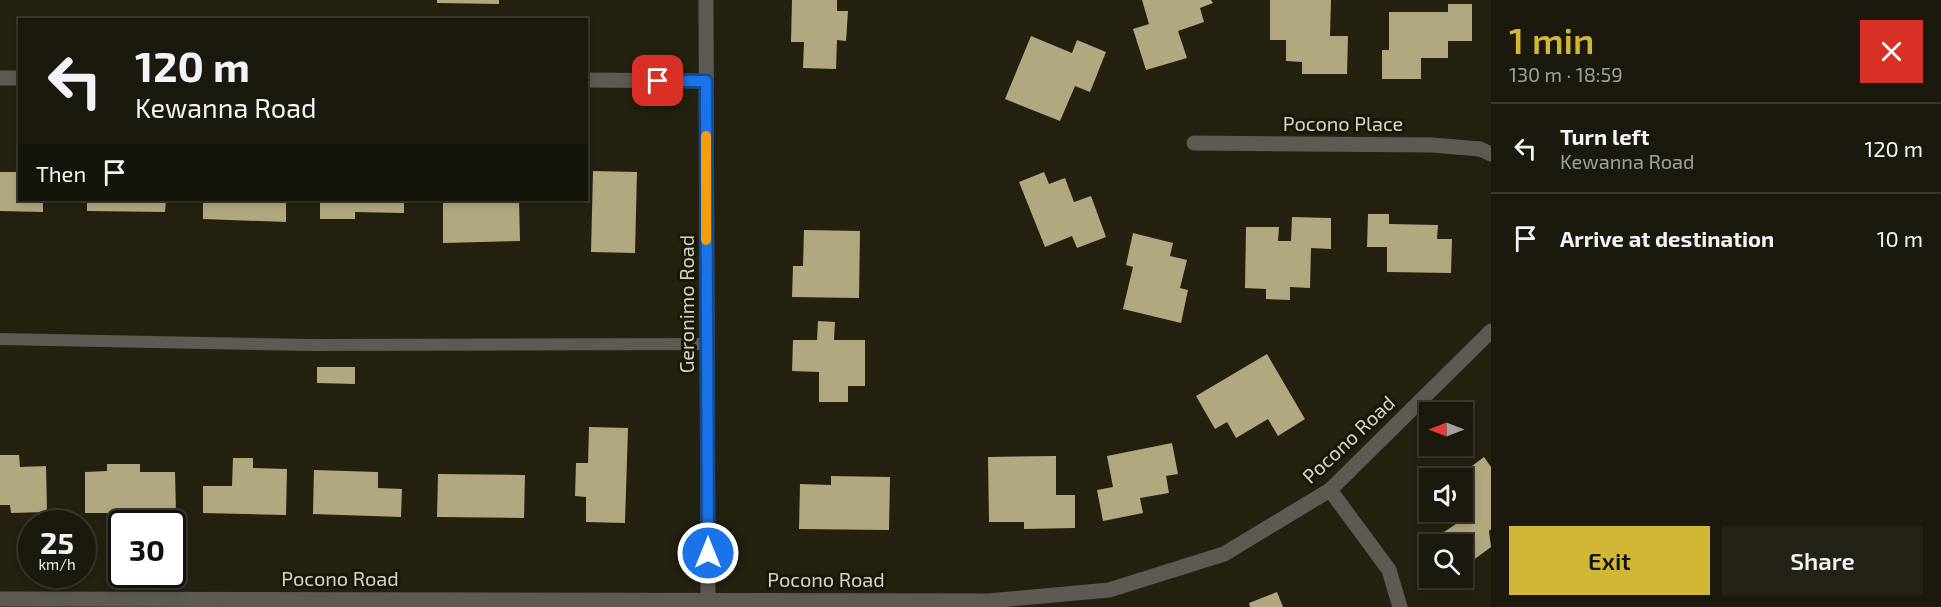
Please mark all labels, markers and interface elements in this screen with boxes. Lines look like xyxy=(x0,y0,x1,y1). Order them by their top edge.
text: 1 min xyxy=(1509,18,1594,61)
button: close xyxy=(1860,20,1923,83)
text: 120 m xyxy=(135,40,250,90)
icon: left xyxy=(36,42,114,120)
pin xyxy=(632,55,683,106)
text: 130 m · 18:59 xyxy=(1509,62,1623,86)
icon: arrive xyxy=(641,64,674,97)
text: Kewanna Road xyxy=(135,91,317,123)
street label: Pocono Place xyxy=(1283,111,1403,135)
text: Turn left xyxy=(1560,123,1649,149)
icon: left xyxy=(1509,132,1542,165)
text: 120 m xyxy=(1864,135,1923,161)
text: Kewanna Road xyxy=(1560,149,1694,173)
icon: arrive xyxy=(98,156,131,189)
text: Then xyxy=(36,160,86,186)
icon: arrive xyxy=(1509,222,1542,255)
text: Arrive at destination xyxy=(1560,225,1774,251)
text: 10 m xyxy=(1877,225,1923,251)
street label: Geronimo Road xyxy=(674,235,698,373)
street label: Pocono Road xyxy=(1297,390,1399,488)
north arrow xyxy=(1419,402,1473,456)
map controls xyxy=(1419,402,1473,588)
button: sound xyxy=(1419,468,1473,522)
speed limit sign: 30 xyxy=(108,510,186,588)
position arrow xyxy=(676,521,740,585)
text: 25 xyxy=(40,524,74,560)
button: Exit xyxy=(1509,526,1710,595)
button: Share xyxy=(1722,526,1923,595)
button: search xyxy=(1419,534,1473,588)
text: km/h xyxy=(38,555,76,573)
street label: Pocono Road xyxy=(281,566,399,590)
street label: Pocono Road xyxy=(767,567,885,591)

